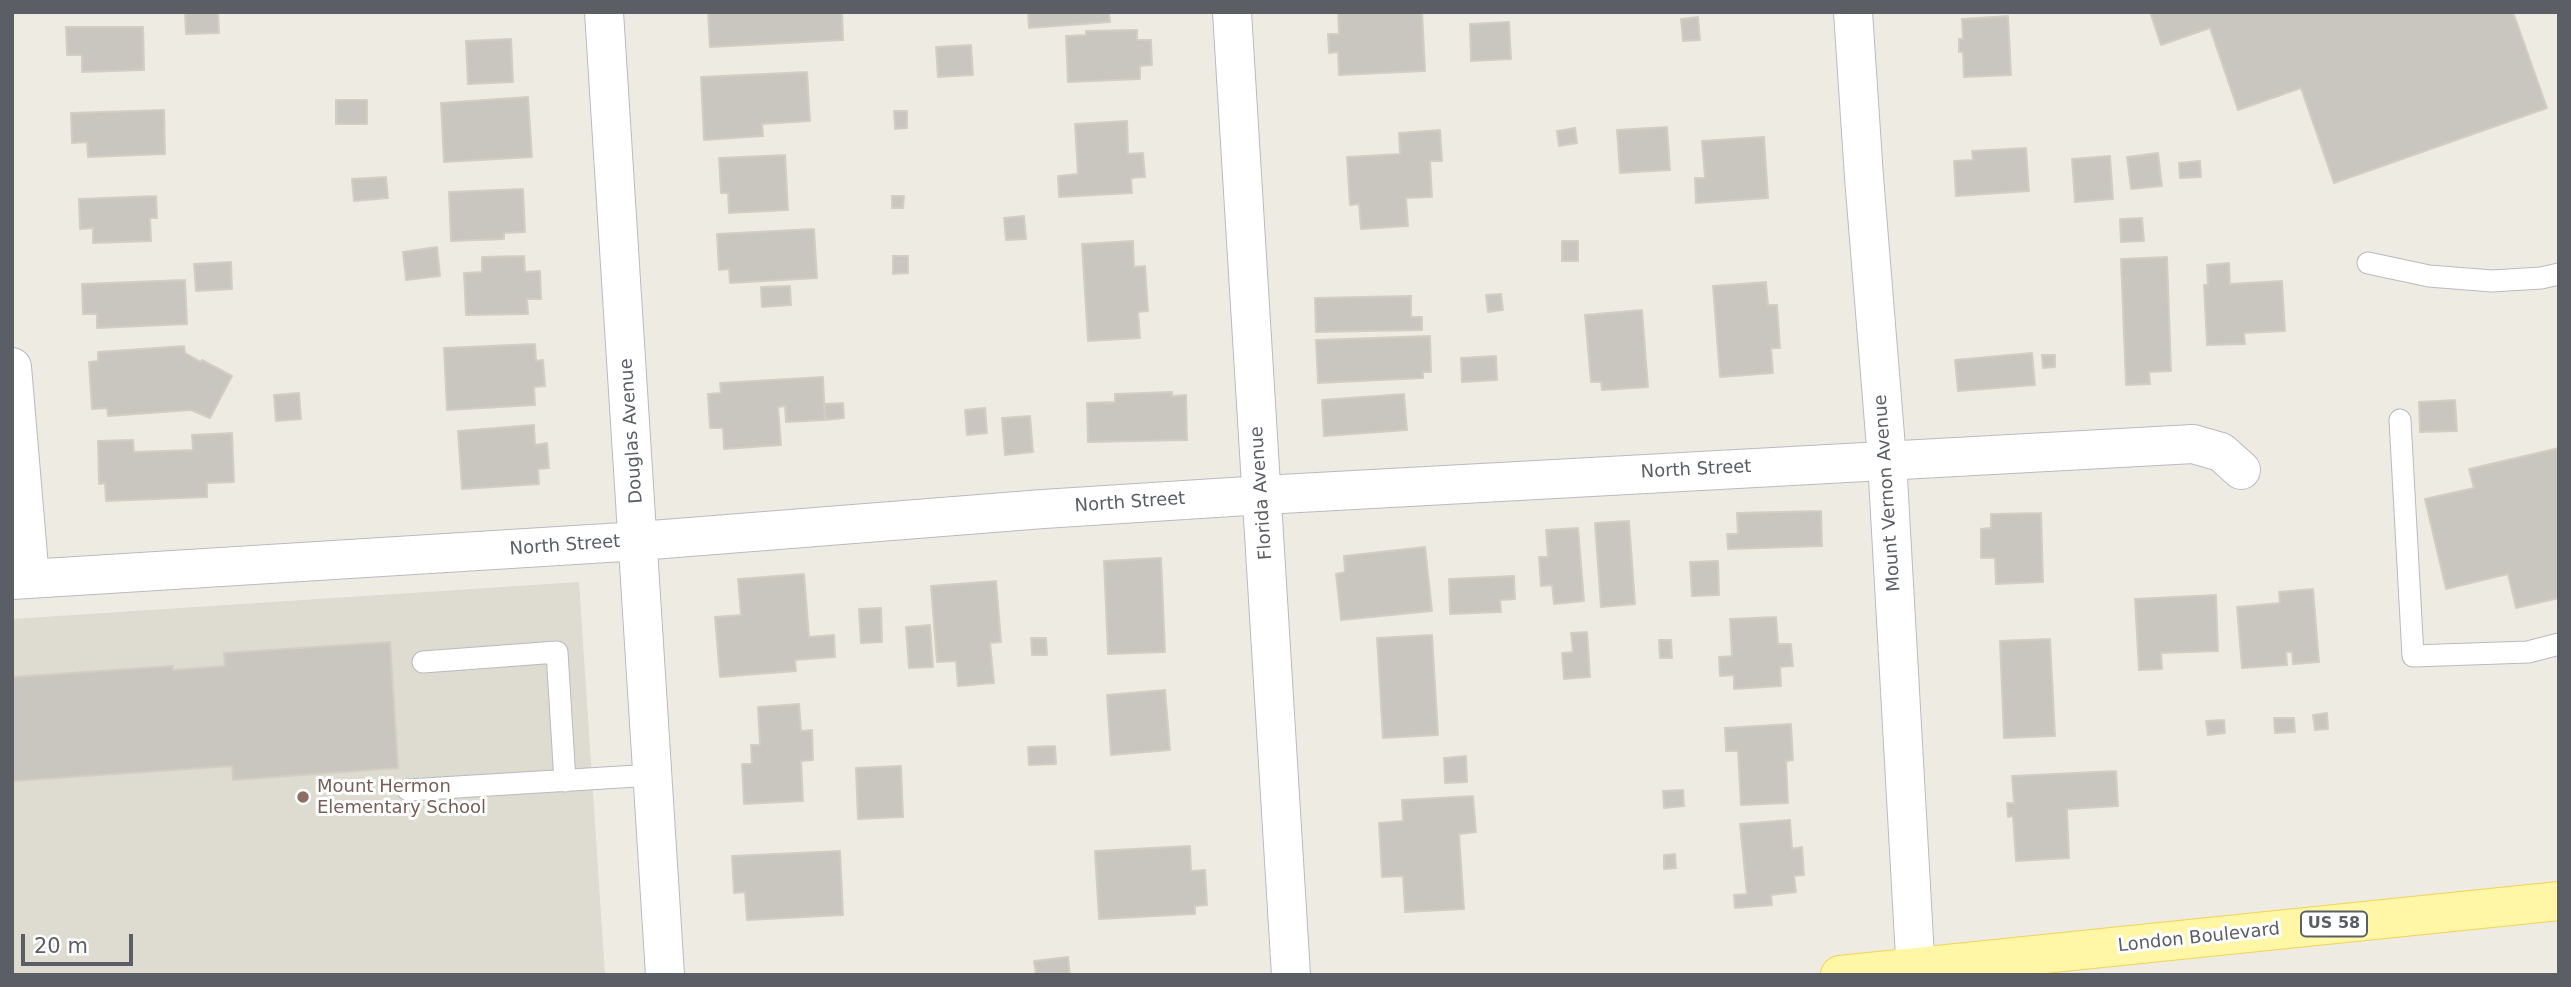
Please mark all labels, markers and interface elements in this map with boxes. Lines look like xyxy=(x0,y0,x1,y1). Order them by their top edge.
street label: Douglas Avenue xyxy=(616,358,648,504)
street label: Mount Vernon Avenue xyxy=(1870,394,1906,592)
street label: Florida Avenue xyxy=(1247,425,1277,561)
street label: North Street xyxy=(1640,456,1752,484)
street label: North Street xyxy=(1074,488,1186,518)
street label: North Street xyxy=(509,531,621,561)
place label: Mount Hermon Elementary School xyxy=(317,776,486,818)
marker: Mount Hermon Elementary School xyxy=(295,789,311,805)
road number: US 58 xyxy=(2301,912,2367,936)
street label: London Boulevard xyxy=(2117,919,2281,957)
scale bar xyxy=(24,920,136,964)
text: 20 m xyxy=(34,934,88,958)

